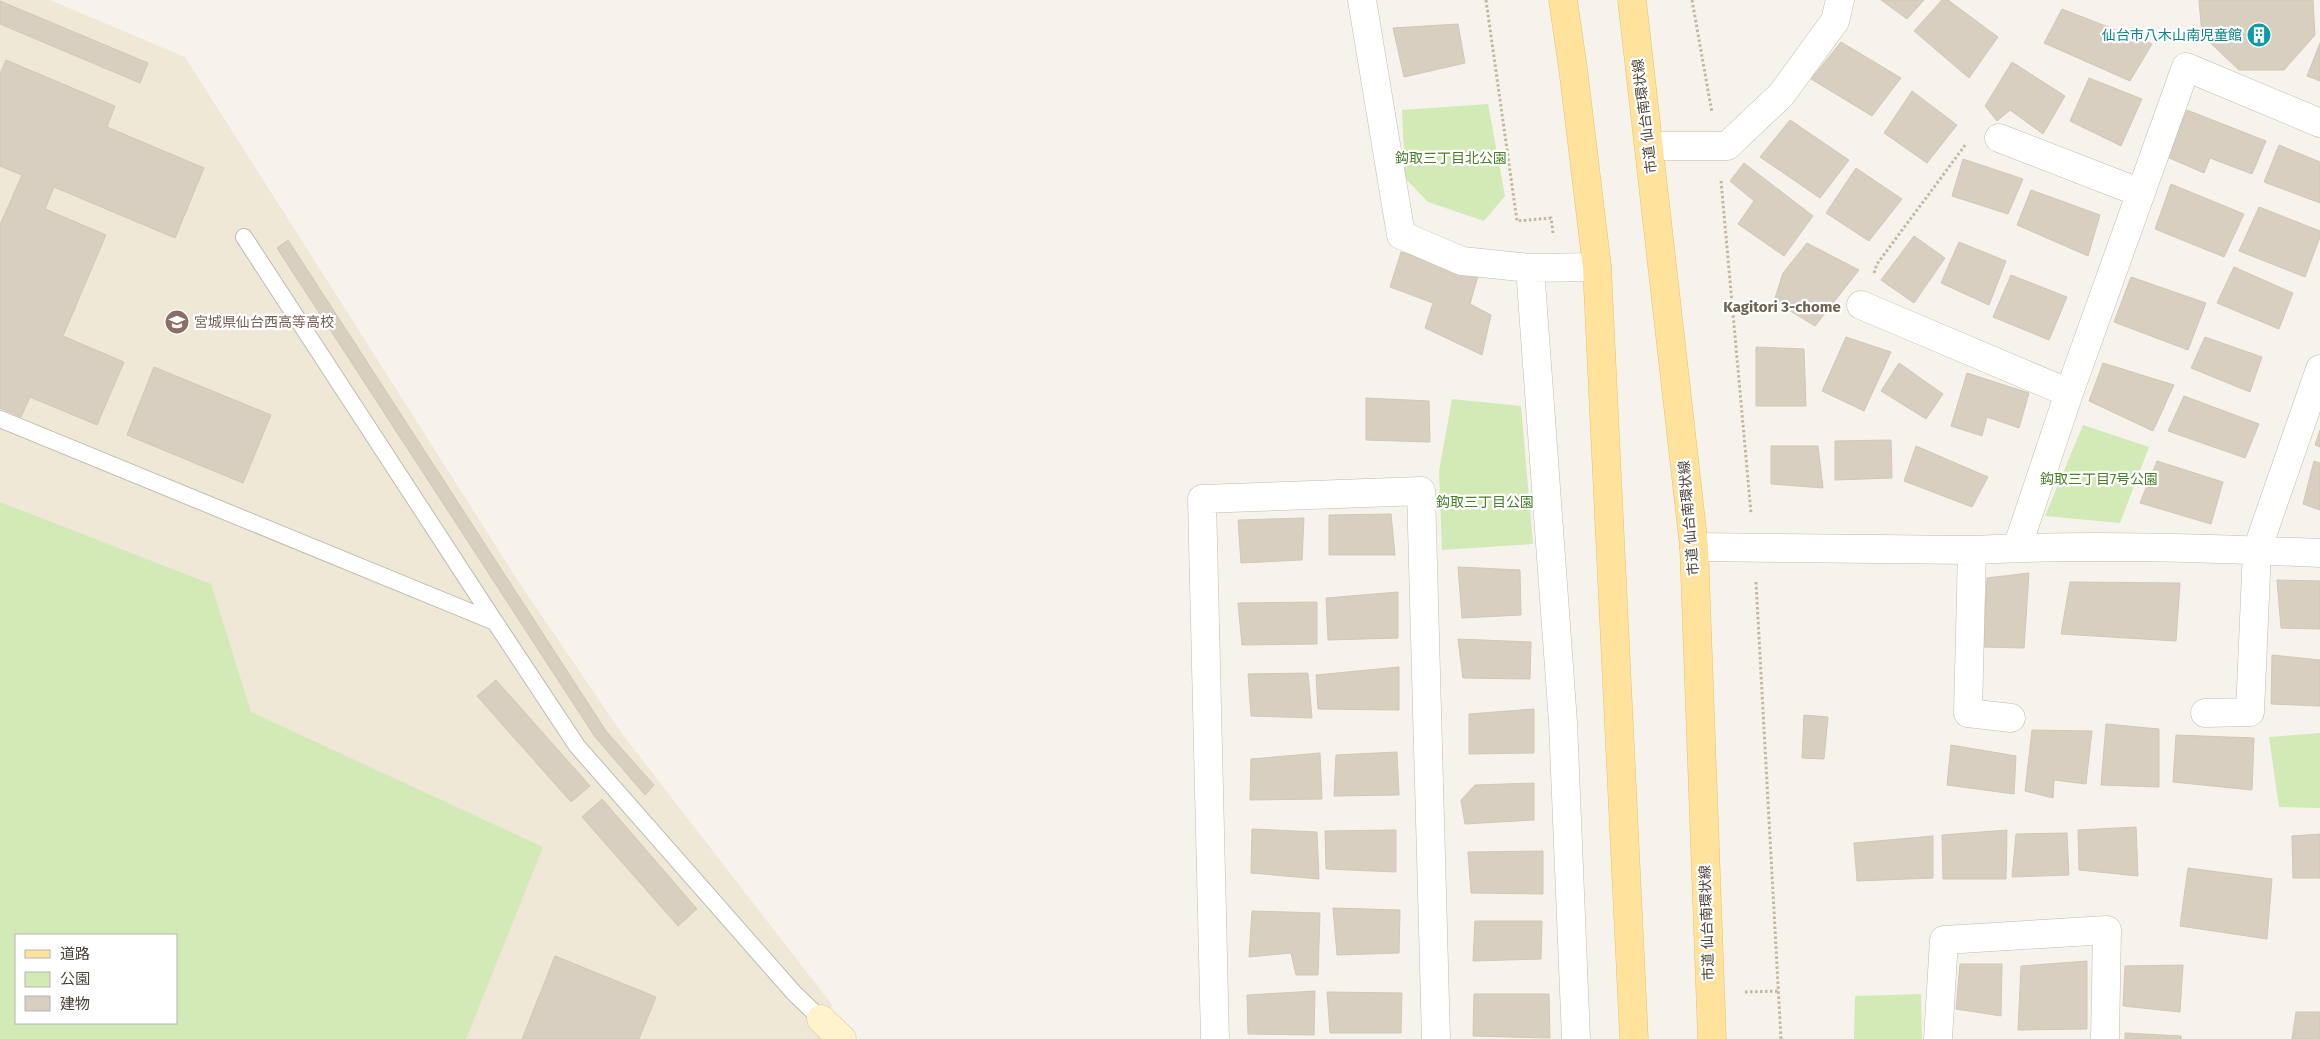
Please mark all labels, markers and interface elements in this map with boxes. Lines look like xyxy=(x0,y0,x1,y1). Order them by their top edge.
building icon: 仙台市八木山南児童館 xyxy=(2246,22,2272,48)
place label: 仙台市八木山南児童館 xyxy=(2102,27,2242,44)
street label: 市道 仙台南環状線 xyxy=(1630,58,1660,174)
park label: 鈎取三丁目北公園 xyxy=(1395,150,1507,167)
district label: Kagitori 3-chome xyxy=(1723,298,1841,316)
school or university icon: 宮城県仙台西高等高校 xyxy=(164,309,190,335)
place label: 宮城県仙台西高等高校 xyxy=(194,314,334,331)
street label: 市道 仙台南環状線 xyxy=(1675,460,1703,576)
park label: 鈎取三丁目7号公園 xyxy=(2040,471,2158,488)
park label: 鈎取三丁目公園 xyxy=(1436,494,1534,511)
street label: 市道 仙台南環状線 xyxy=(1696,865,1718,981)
legend xyxy=(15,934,178,1024)
text: 道路 xyxy=(60,945,90,963)
text: 公園 xyxy=(60,970,90,988)
text: 建物 xyxy=(60,995,90,1013)

